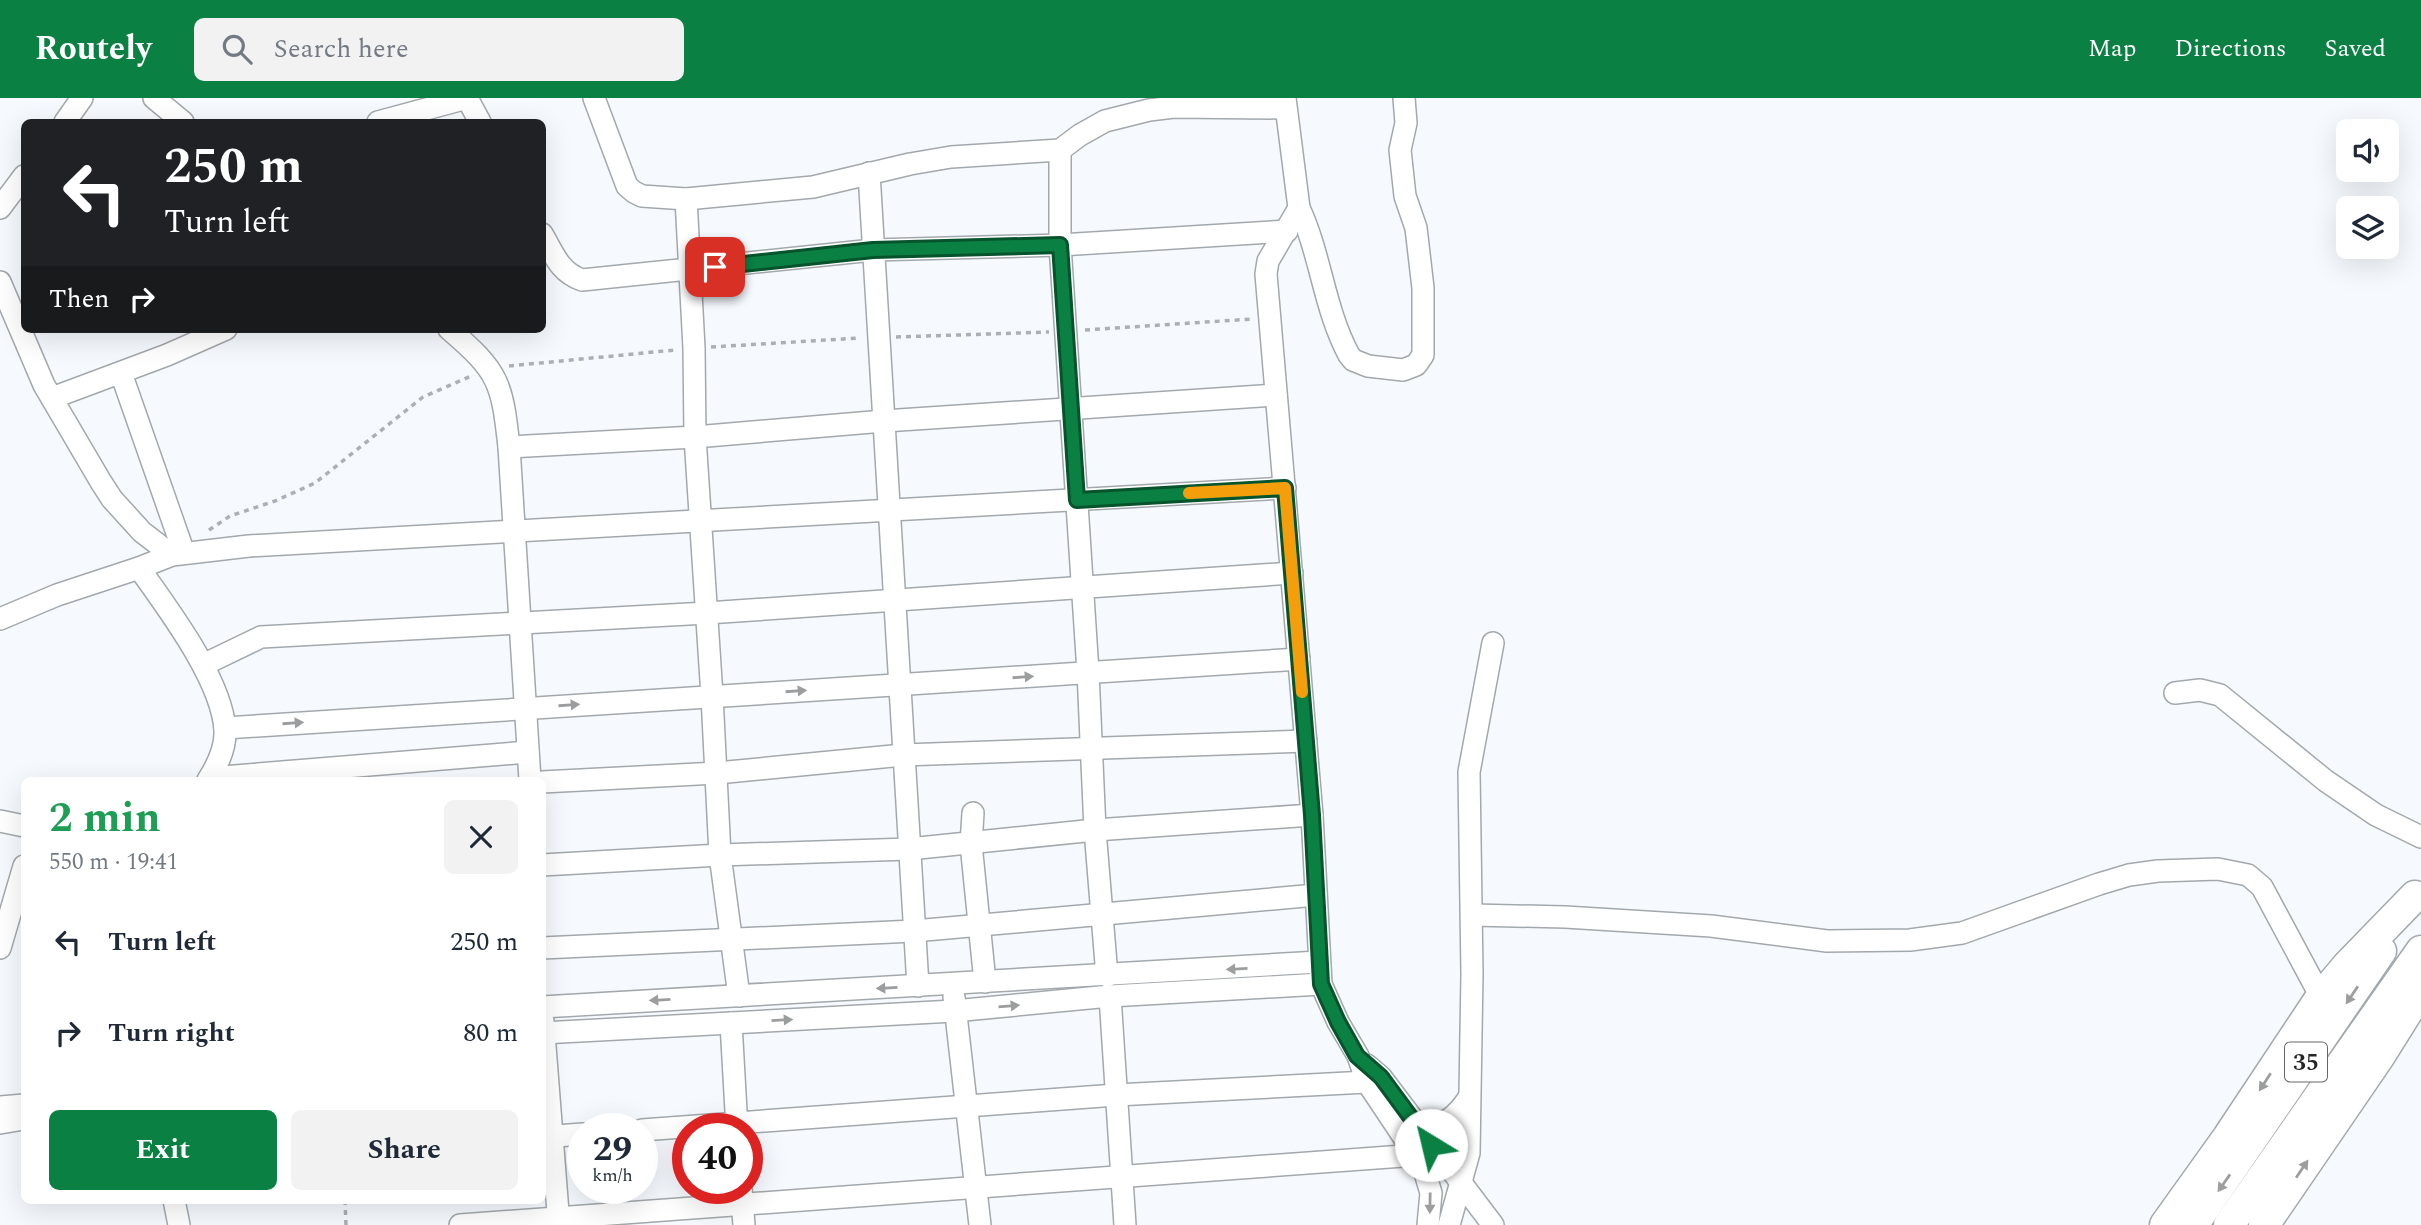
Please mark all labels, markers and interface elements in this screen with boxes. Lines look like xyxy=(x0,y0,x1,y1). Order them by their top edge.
search box xyxy=(194,18,684,81)
text: Routely xyxy=(35,24,152,74)
text: Search here xyxy=(274,29,409,69)
icon: search xyxy=(218,30,256,68)
text: Map xyxy=(2088,31,2136,67)
text: Directions xyxy=(2174,31,2286,67)
text: Saved xyxy=(2324,31,2386,67)
map controls xyxy=(2336,119,2399,259)
button: sound xyxy=(2336,119,2399,182)
text: 250 m xyxy=(164,130,303,205)
icon: left xyxy=(49,147,140,238)
button: layers xyxy=(2336,196,2399,259)
text: Turn left xyxy=(164,198,290,247)
pin xyxy=(685,237,745,297)
icon: arrive xyxy=(696,248,734,286)
text: Then xyxy=(49,279,109,319)
icon: right xyxy=(123,280,161,318)
one-way arrow xyxy=(1012,671,1034,682)
one-way arrow xyxy=(785,685,807,696)
one-way arrow xyxy=(558,699,580,710)
one-way arrow xyxy=(282,718,304,729)
text: 2 min xyxy=(49,787,161,850)
button: close xyxy=(444,800,518,874)
text: 550 m · 19:41 xyxy=(49,845,178,880)
text: Turn left xyxy=(108,922,216,962)
text: 250 m xyxy=(450,922,518,962)
icon: left xyxy=(49,923,87,961)
one-way arrow xyxy=(1225,963,1247,974)
one-way arrow xyxy=(876,983,898,994)
one-way arrow xyxy=(2345,986,2359,1004)
one-way arrow xyxy=(649,995,671,1006)
one-way arrow xyxy=(998,1000,1020,1011)
text: Turn right xyxy=(108,1013,235,1053)
text: 80 m xyxy=(463,1013,518,1053)
icon: right xyxy=(49,1014,87,1052)
one-way arrow xyxy=(771,1014,793,1025)
road number: 35 xyxy=(2285,1043,2327,1082)
one-way arrow xyxy=(2258,1073,2272,1091)
position arrow xyxy=(1394,1108,1468,1182)
button: Exit xyxy=(49,1110,277,1190)
button: Share xyxy=(291,1110,518,1190)
speed limit sign: 40 xyxy=(672,1113,763,1204)
text: 29 xyxy=(593,1123,632,1176)
one-way arrow xyxy=(2296,1159,2309,1179)
text: km/h xyxy=(592,1162,633,1189)
one-way arrow xyxy=(2217,1174,2231,1192)
one-way arrow xyxy=(1424,1192,1436,1214)

